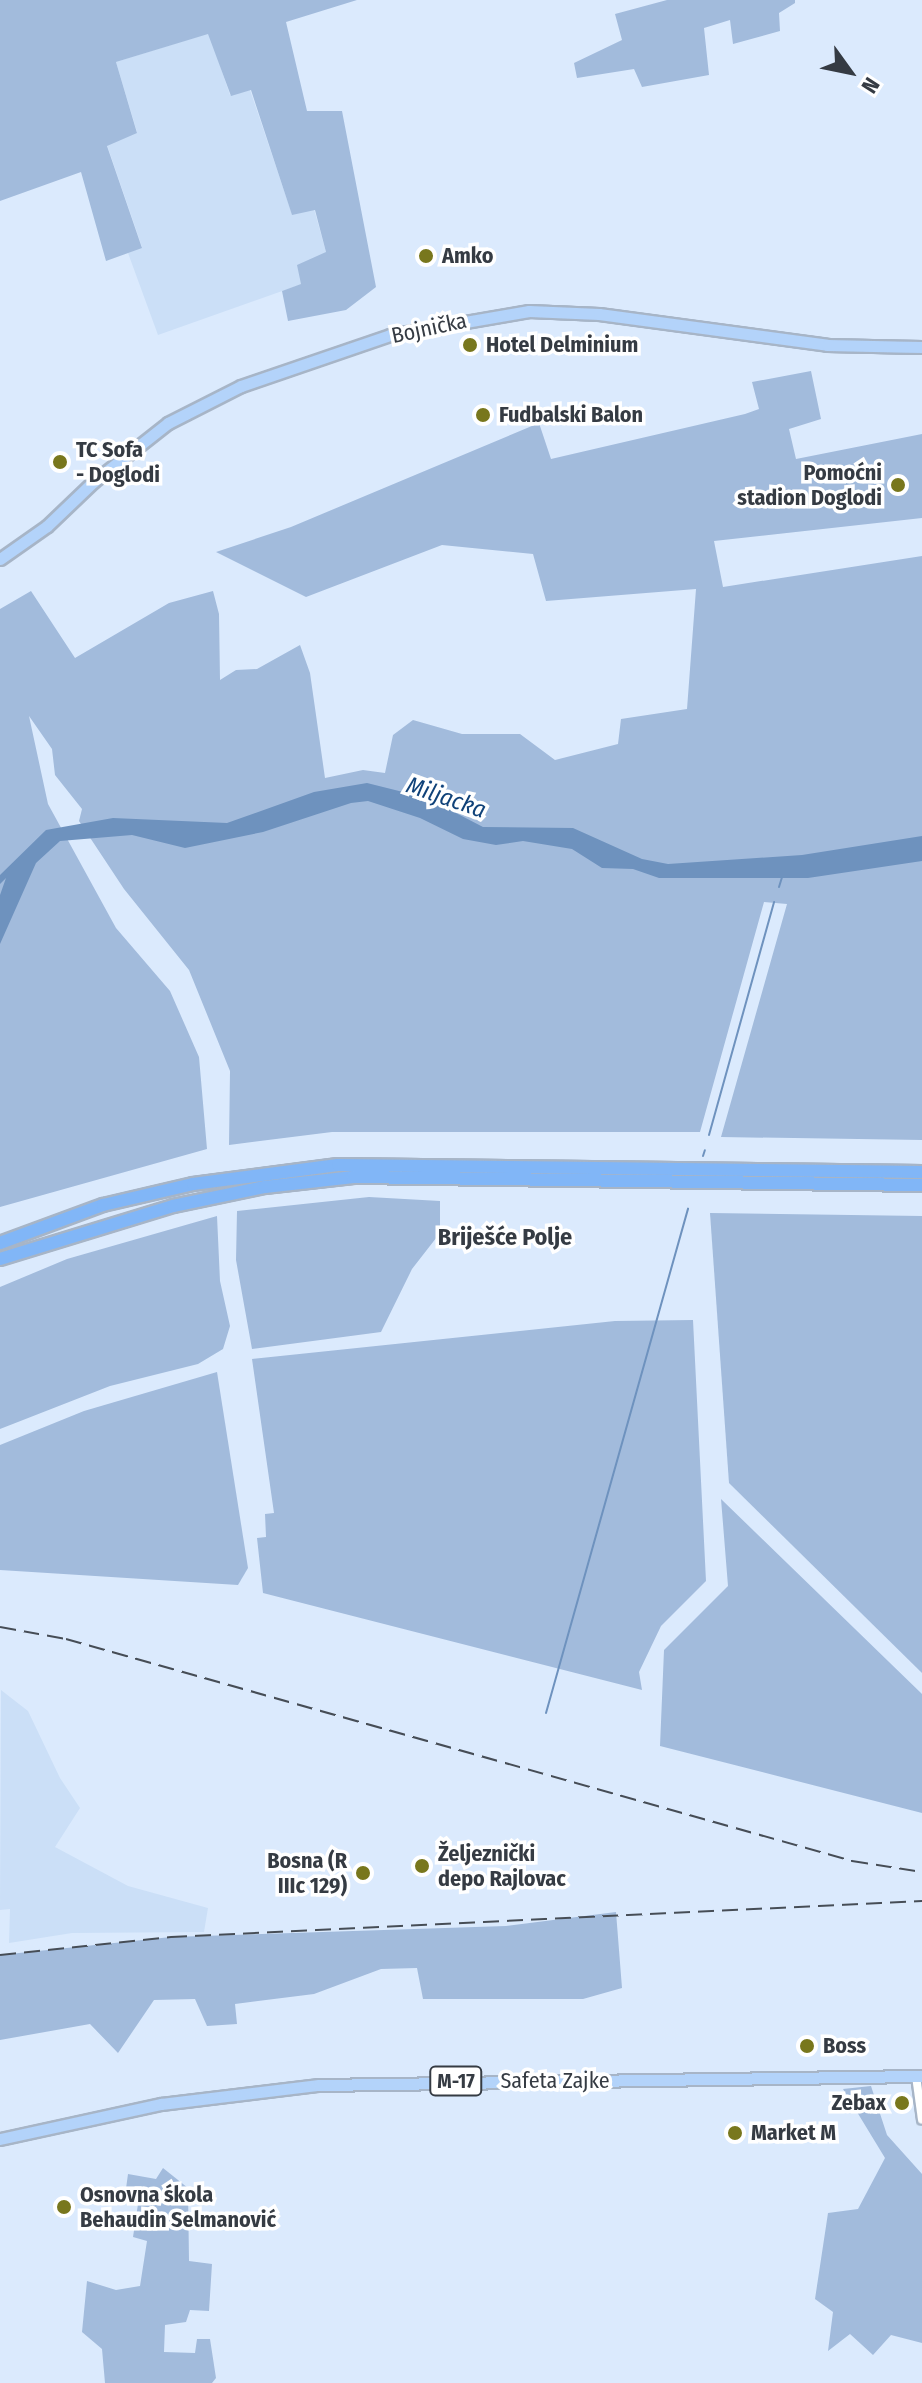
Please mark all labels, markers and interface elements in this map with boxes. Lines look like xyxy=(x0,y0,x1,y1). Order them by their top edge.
north arrow xyxy=(810,32,890,112)
text: N xyxy=(856,72,885,98)
place label: Amko xyxy=(442,243,493,269)
marker: Amko xyxy=(417,247,435,265)
street label: Bojnička xyxy=(389,307,469,349)
place label: Hotel Delminium xyxy=(486,332,638,358)
marker: Hotel Delminium xyxy=(461,336,479,354)
place label: Fudbalski Balon xyxy=(499,402,643,428)
marker: Fudbalski Balon xyxy=(474,406,492,424)
place label: TC Sofa - Doglodi xyxy=(76,436,160,488)
marker: TC Sofa - Doglodi xyxy=(51,453,69,471)
place label: Pomoćni stadion Doglodi xyxy=(737,459,882,510)
marker: Pomoćni stadion Doglodi xyxy=(889,476,907,494)
water label: Miljacka xyxy=(402,771,490,825)
district label: Briješće Polje xyxy=(438,1224,572,1252)
place label: Željeznički depo Rajlovac xyxy=(438,1840,566,1892)
place label: Bosna (R IIIc 129) xyxy=(267,1847,347,1898)
marker: Željeznički depo Rajlovac xyxy=(413,1857,431,1875)
marker: Bosna (R IIIc 129) xyxy=(354,1864,372,1882)
place label: Boss xyxy=(823,2033,866,2059)
marker: Boss xyxy=(798,2037,816,2055)
road number: M-17 xyxy=(428,2065,484,2097)
street label: Safeta Zajke xyxy=(500,2068,610,2094)
place label: Zebax xyxy=(831,2090,886,2116)
marker: Zebax xyxy=(893,2094,911,2112)
place label: Market M xyxy=(751,2120,836,2146)
marker: Market M xyxy=(726,2124,744,2142)
place label: Osnovna śkola Behaudin Selmanović xyxy=(80,2181,276,2232)
marker: Osnovna śkola Behaudin Selmanović xyxy=(55,2198,73,2216)

